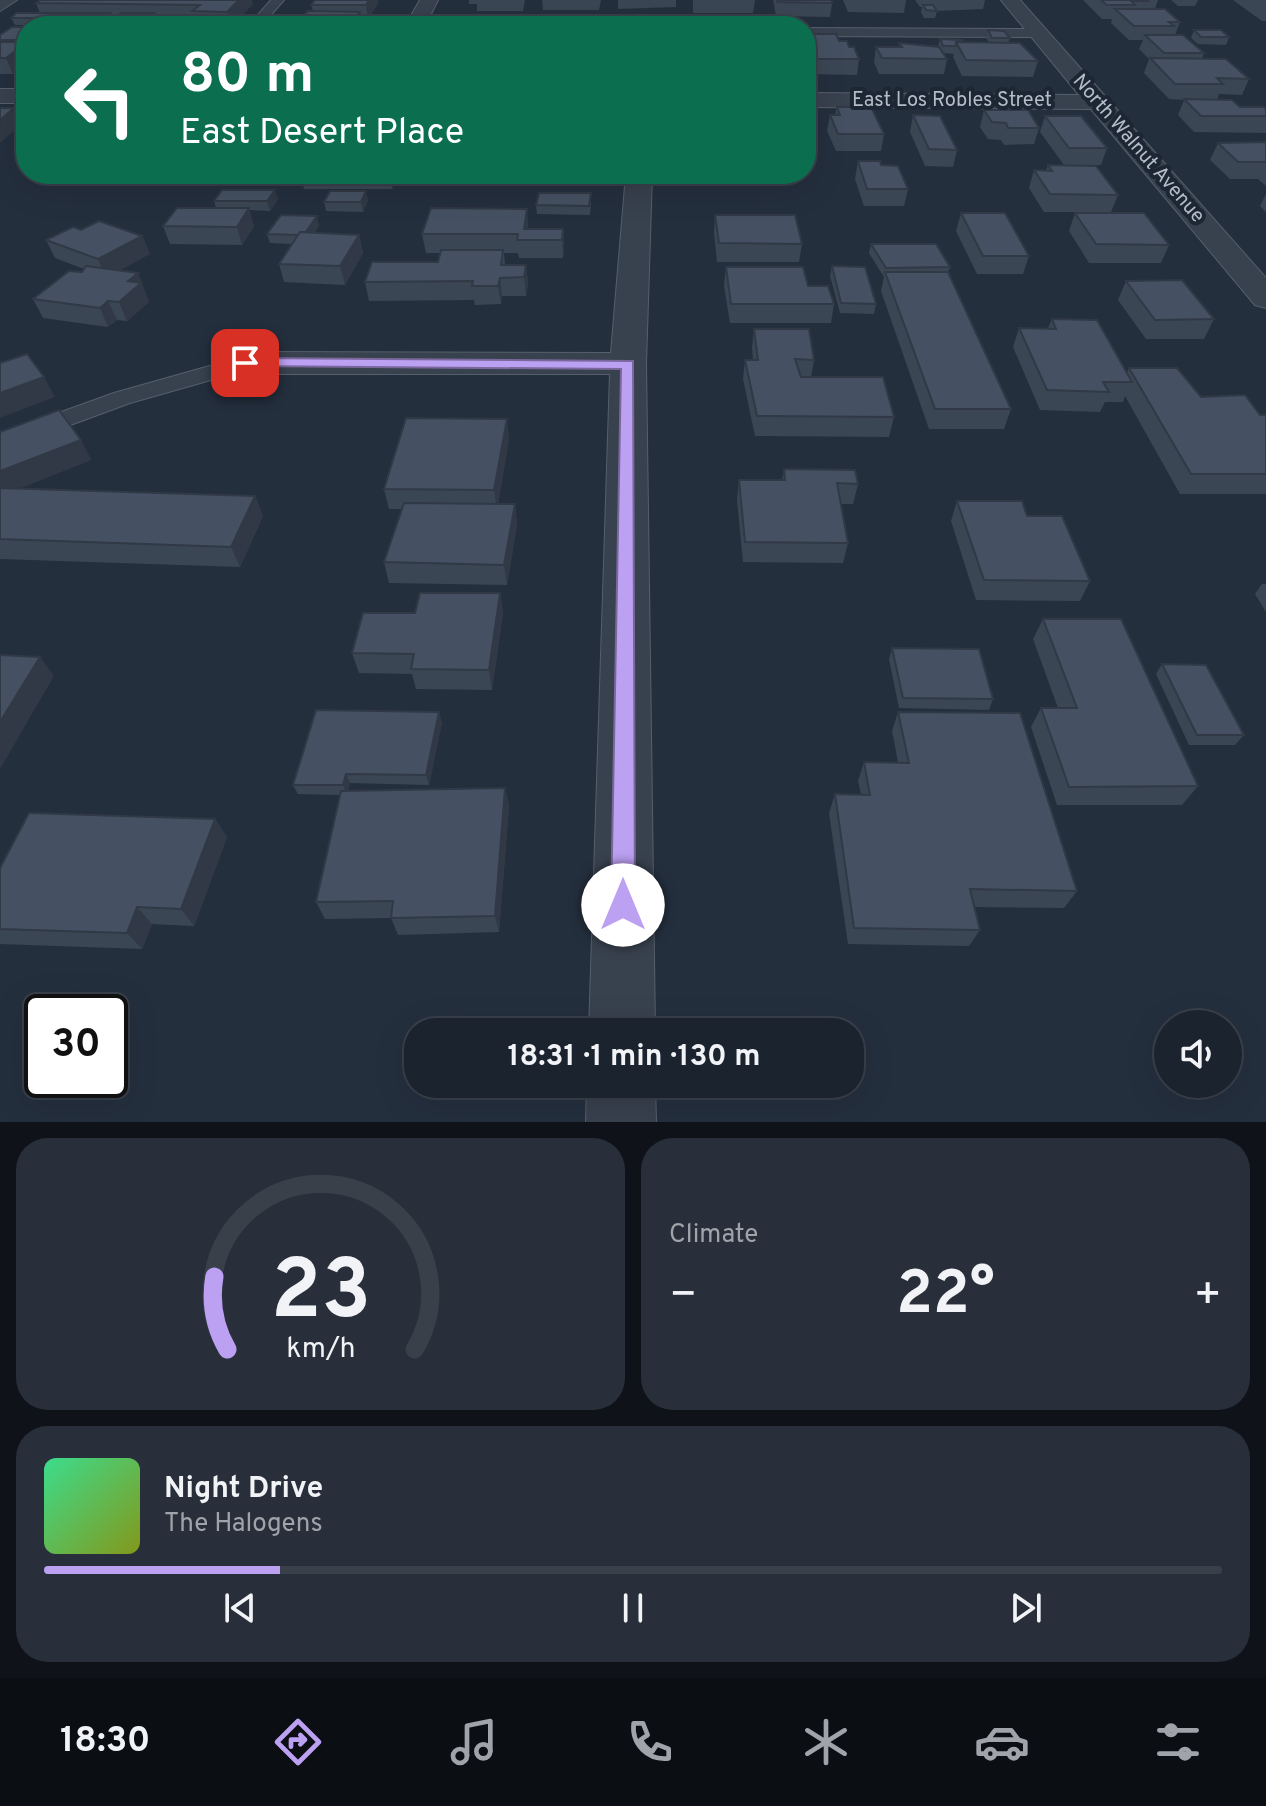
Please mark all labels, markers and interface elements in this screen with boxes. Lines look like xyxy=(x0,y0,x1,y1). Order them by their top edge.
text: 80 m xyxy=(180,42,314,112)
icon: left xyxy=(48,48,152,152)
street label: North Walnut Avenue xyxy=(1066,69,1210,229)
street label: East Los Robles Street xyxy=(852,88,1052,114)
text: East Desert Place xyxy=(180,111,464,157)
pin xyxy=(211,329,279,397)
icon: arrive xyxy=(223,341,267,385)
position arrow xyxy=(581,863,665,947)
speed limit sign: 30 xyxy=(24,994,128,1098)
map controls xyxy=(1154,1010,1242,1098)
button: sound xyxy=(1154,1010,1242,1098)
text: 18:31 · 1 min · 130 m xyxy=(507,1039,761,1076)
text: Climate xyxy=(669,1219,758,1252)
text: 23 xyxy=(270,1243,371,1348)
text: 22° xyxy=(896,1259,995,1335)
text: − xyxy=(669,1269,697,1325)
text: + xyxy=(1194,1269,1222,1325)
text: km/h xyxy=(286,1332,355,1368)
text: Night Drive xyxy=(164,1471,323,1508)
text: The Halogens xyxy=(164,1508,323,1541)
icon: previous xyxy=(218,1586,262,1630)
icon: pause xyxy=(611,1586,655,1630)
icon: next xyxy=(1004,1586,1048,1630)
icon: directions xyxy=(270,1714,326,1770)
icon: music xyxy=(446,1714,502,1770)
icon: phone xyxy=(622,1714,678,1770)
icon: climate xyxy=(798,1714,854,1770)
icon: car xyxy=(974,1714,1030,1770)
icon: filters xyxy=(1150,1714,1206,1770)
text: 18:30 xyxy=(60,1719,150,1765)

